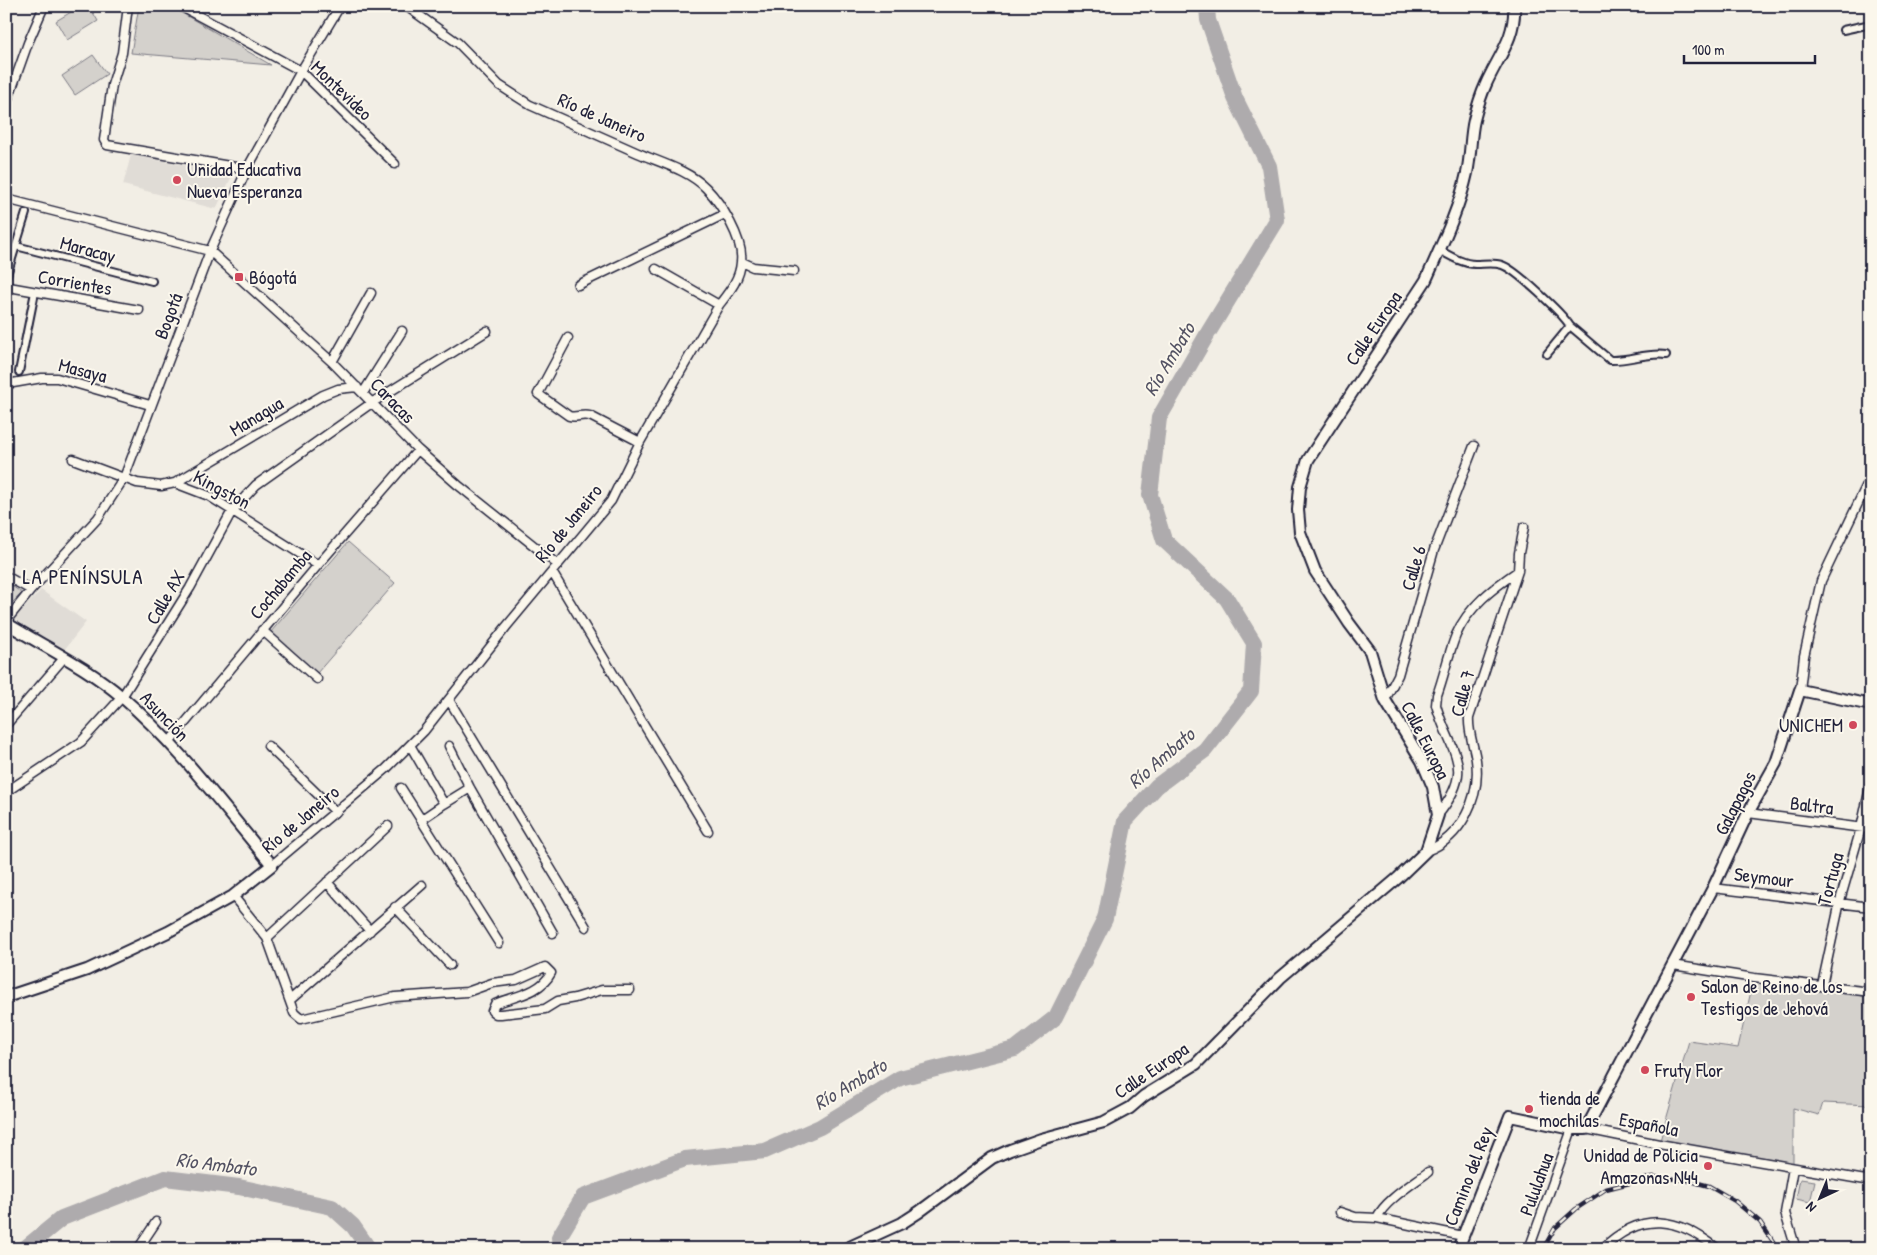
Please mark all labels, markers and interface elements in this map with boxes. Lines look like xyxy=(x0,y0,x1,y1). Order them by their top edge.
scale bar xyxy=(1684,32,1816,64)
text: 100 m xyxy=(1692,39,1725,60)
street label: Montevideo xyxy=(306,54,379,126)
street label: Río de Janeiro xyxy=(554,86,651,148)
place label: Unidad Educativa Nueva Esperanza xyxy=(187,156,303,204)
marker: Unidad Educativa Nueva Esperanza xyxy=(171,174,183,186)
street label: Maracay xyxy=(57,229,119,269)
street label: Corrientes xyxy=(36,263,114,301)
place label: Bógotá xyxy=(249,264,297,290)
marker: Bógotá xyxy=(233,271,245,283)
street label: Calle Europa xyxy=(1339,285,1408,370)
street label: Bogotá xyxy=(147,289,189,343)
water label: Río Ambato xyxy=(1136,316,1202,400)
street label: Masaya xyxy=(56,351,110,389)
street label: Caracas xyxy=(365,371,421,429)
street label: Managua xyxy=(224,390,288,442)
street label: Kingston xyxy=(189,463,255,515)
street label: Río de Janeiro xyxy=(528,478,608,568)
street label: Cochabamba xyxy=(243,543,317,625)
street label: Calle 6 xyxy=(1394,543,1432,593)
district label: LA PENÍNSULA xyxy=(23,562,143,591)
street label: Calle AX xyxy=(139,565,191,629)
street label: Calle 7 xyxy=(1443,667,1481,719)
street label: Asunción xyxy=(135,685,195,747)
street label: Calle Europa xyxy=(1395,696,1457,784)
place label: UNICHEM xyxy=(1779,712,1843,738)
marker: UNICHEM xyxy=(1847,719,1859,731)
water label: Río Ambato xyxy=(1121,720,1201,794)
street label: Galapagos xyxy=(1708,767,1762,839)
street label: Río de Janeiro xyxy=(256,779,345,859)
street label: Baltra xyxy=(1789,789,1836,821)
street label: Tortuga xyxy=(1810,849,1850,908)
street label: Seymour xyxy=(1733,860,1796,894)
place label: Salon de Reino de los Testigos de Jehová xyxy=(1701,973,1843,1021)
marker: Salon de Reino de los Testigos de Jehová xyxy=(1685,991,1697,1003)
street label: Calle Europa xyxy=(1109,1035,1194,1104)
water label: Río Ambato xyxy=(808,1050,893,1116)
place label: Fruty Flor xyxy=(1654,1057,1724,1083)
marker: Fruty Flor xyxy=(1639,1064,1651,1076)
place label: tienda de mochilas xyxy=(1539,1085,1601,1133)
marker: tienda de mochilas xyxy=(1523,1103,1535,1115)
street label: Española xyxy=(1617,1106,1681,1143)
street label: Camino del Rey xyxy=(1437,1123,1499,1229)
place label: Unidad de Policia Amazonas N44 xyxy=(1584,1142,1699,1190)
water label: Río Ambato xyxy=(174,1145,260,1182)
street label: Pululahua xyxy=(1513,1149,1560,1219)
marker: Unidad de Policia Amazonas N44 xyxy=(1702,1160,1714,1172)
north arrow xyxy=(1794,1172,1844,1222)
text: N xyxy=(1801,1198,1820,1217)

